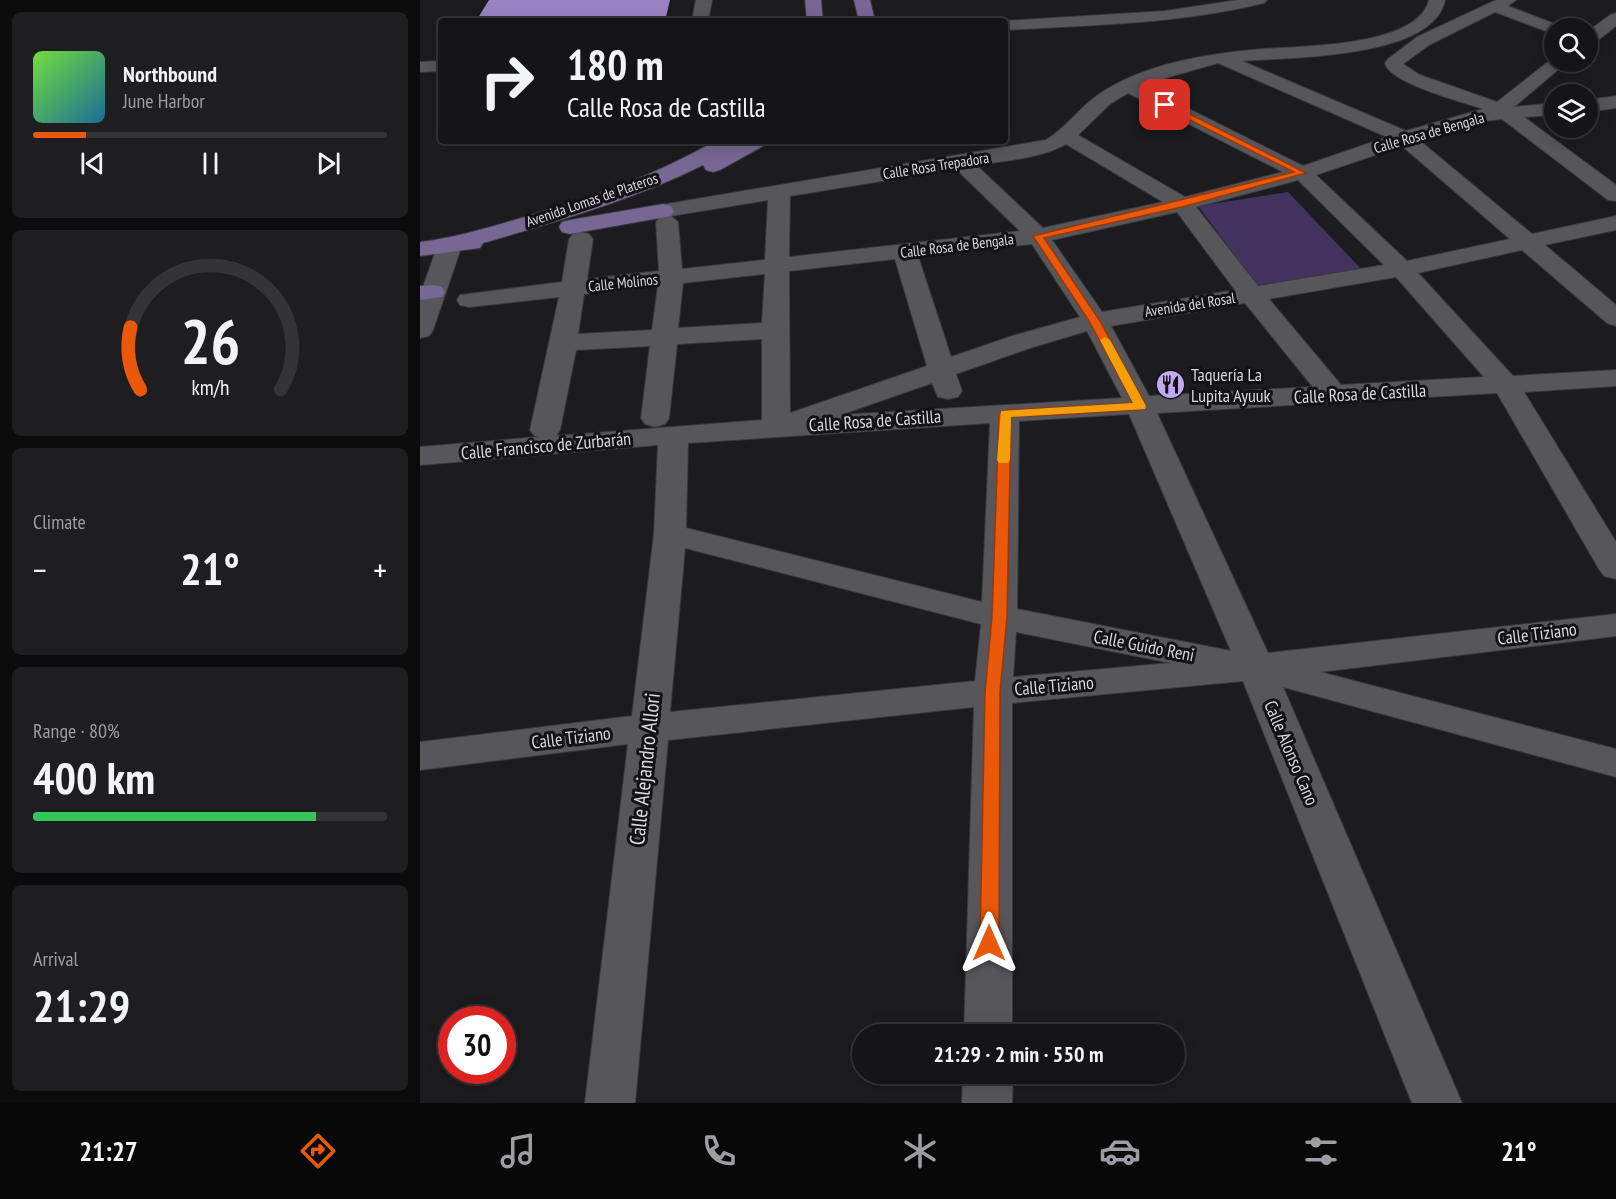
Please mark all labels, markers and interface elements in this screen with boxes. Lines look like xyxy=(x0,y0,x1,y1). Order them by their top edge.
map controls xyxy=(1544,18,1598,138)
button: search xyxy=(1544,18,1598,72)
text: 180 m xyxy=(567,37,664,92)
icon: right xyxy=(468,42,546,120)
text: Northbound xyxy=(123,60,217,88)
pin xyxy=(1139,79,1190,130)
button: layers xyxy=(1544,84,1598,138)
text: June Harbor xyxy=(123,88,205,114)
icon: arrive xyxy=(1148,88,1181,121)
text: Calle Rosa de Castilla xyxy=(567,90,766,124)
street label: Calle Rosa de Bengala xyxy=(1371,108,1486,157)
icon: previous xyxy=(76,147,109,180)
icon: pause xyxy=(194,147,227,180)
icon: next xyxy=(312,147,345,180)
street label: Calle Rosa Trepadora xyxy=(881,148,990,183)
street label: Avenida Lomas de Plateros xyxy=(523,168,660,231)
street label: Calle Rosa de Bengala xyxy=(899,229,1015,262)
street label: Calle Molinos xyxy=(587,269,659,296)
street label: Avenida del Rosal xyxy=(1143,288,1237,321)
text: 26 xyxy=(180,300,240,381)
place label: Taquería La Lupita Ayuuk xyxy=(1191,363,1271,407)
restaurant icon: Taquería La Lupita Ayuuk xyxy=(1154,369,1186,401)
text: km/h xyxy=(191,374,229,402)
street label: Calle Rosa de Castilla xyxy=(1293,379,1427,408)
street label: Calle Rosa de Castilla xyxy=(808,404,942,437)
street label: Calle Francisco de Zurbarán xyxy=(460,427,632,464)
text: Climate xyxy=(33,509,86,535)
text: 21° xyxy=(180,539,240,597)
text: − xyxy=(33,548,47,591)
text: + xyxy=(373,548,387,591)
street label: Calle Tiziano xyxy=(1496,617,1578,650)
street label: Calle Guido Reni xyxy=(1092,624,1196,667)
street label: Calle Tiziano xyxy=(1013,671,1095,700)
street label: Calle Alejandro Allori xyxy=(623,692,666,846)
street label: Calle Alonso Cano xyxy=(1259,697,1324,809)
text: Range · 80% xyxy=(33,718,120,744)
street label: Calle Tiziano xyxy=(530,721,612,754)
text: 400 km xyxy=(33,748,155,806)
position arrow xyxy=(957,911,1021,975)
text: Arrival xyxy=(33,946,78,972)
text: 21:29 xyxy=(33,976,130,1034)
speed limit sign: 30 xyxy=(438,1006,516,1084)
text: 21:29 · 2 min · 550 m xyxy=(933,1040,1104,1068)
icon: directions xyxy=(297,1130,339,1172)
icon: music xyxy=(497,1130,539,1172)
icon: phone xyxy=(698,1130,740,1172)
icon: climate xyxy=(899,1130,941,1172)
icon: car xyxy=(1099,1130,1141,1172)
icon: filters xyxy=(1300,1130,1342,1172)
text: 21:27 xyxy=(79,1134,138,1168)
text: 21° xyxy=(1501,1134,1537,1168)

